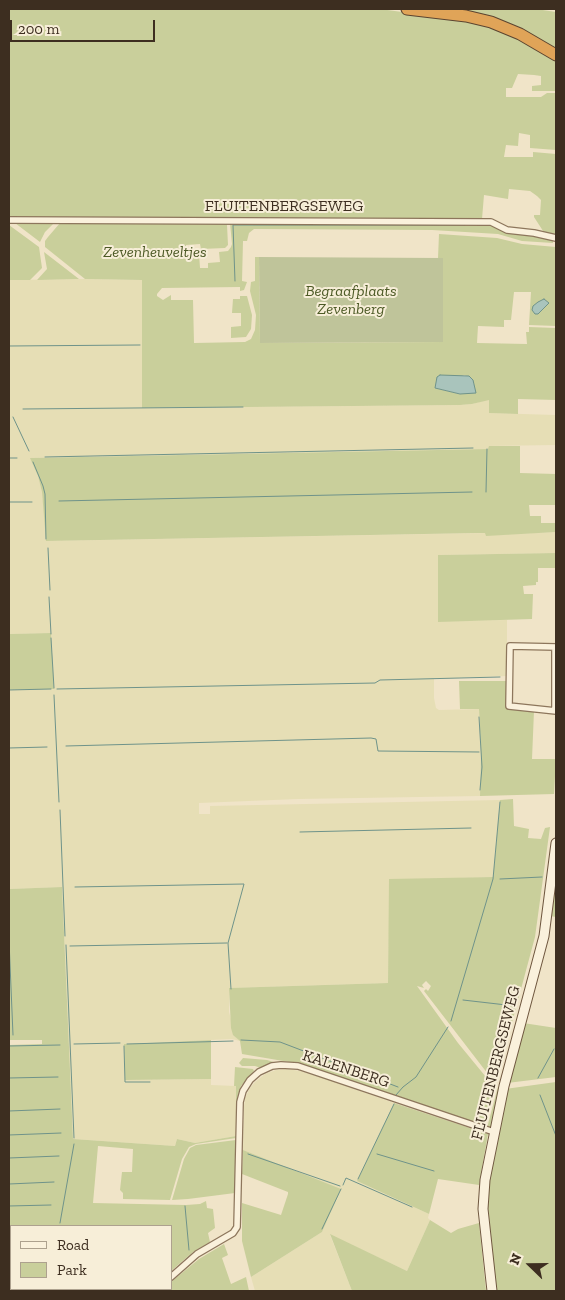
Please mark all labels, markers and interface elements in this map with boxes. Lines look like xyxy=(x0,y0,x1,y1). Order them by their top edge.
scale bar xyxy=(12,10,158,42)
text: 200 m xyxy=(18,20,59,38)
street label: FLUITENBERGSEWEG xyxy=(205,196,363,216)
park label: Zevenheuveltjes xyxy=(103,242,207,262)
park label: Begraafplaats Zevenberg xyxy=(305,281,397,319)
street label: FLUITENBERGSEWEG xyxy=(468,984,524,1142)
street label: KALENBERG xyxy=(300,1046,392,1092)
legend xyxy=(10,1225,172,1290)
text: Road xyxy=(57,1236,89,1254)
north arrow xyxy=(505,1240,555,1290)
text: N xyxy=(506,1251,525,1267)
text: Park xyxy=(57,1261,87,1279)

